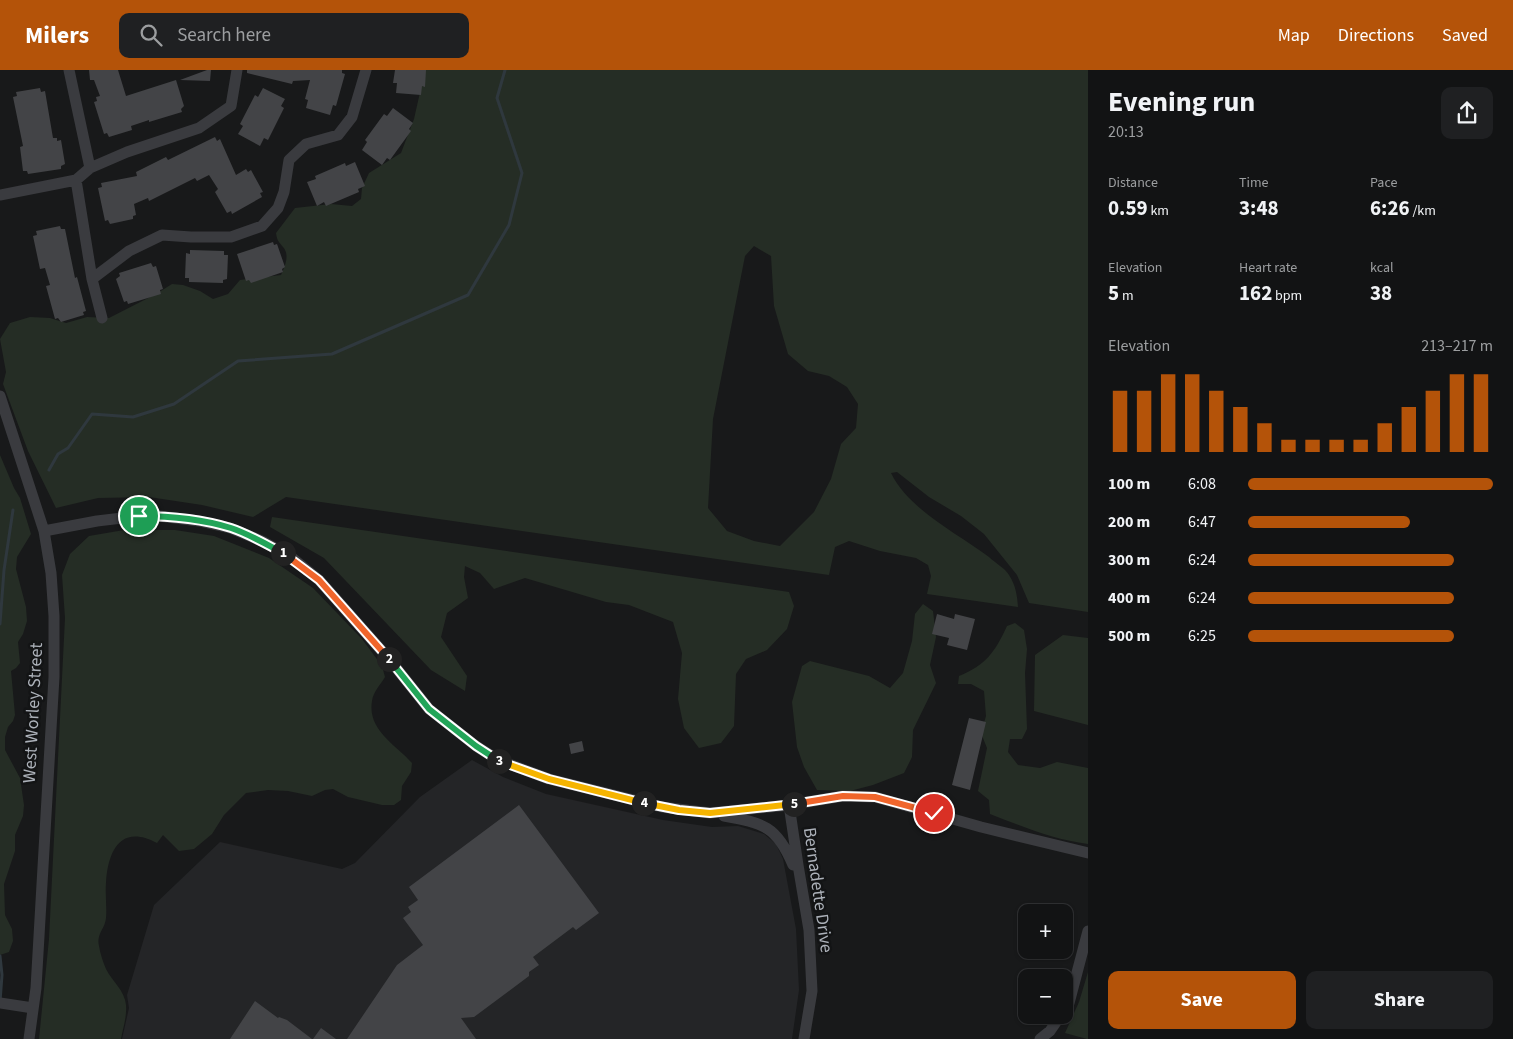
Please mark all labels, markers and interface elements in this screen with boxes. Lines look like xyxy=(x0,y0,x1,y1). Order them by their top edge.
search box xyxy=(119,13,469,58)
text: Milers xyxy=(25,18,89,53)
icon: search xyxy=(137,21,165,49)
text: Search here xyxy=(177,22,271,49)
text: Map xyxy=(1278,23,1310,48)
text: Directions xyxy=(1338,23,1414,48)
text: Saved xyxy=(1442,23,1488,48)
text: Evening run xyxy=(1108,82,1255,122)
button: share xyxy=(1441,87,1493,139)
text: 20:13 xyxy=(1108,121,1144,143)
text: Distance xyxy=(1108,173,1158,193)
text: Time xyxy=(1239,173,1269,193)
text: Pace xyxy=(1370,173,1397,193)
text: 0.59 xyxy=(1108,193,1148,223)
text: 3:48 xyxy=(1239,193,1279,223)
text: 6:26 xyxy=(1370,193,1410,223)
text: km xyxy=(1148,201,1169,221)
text: /km xyxy=(1410,201,1436,221)
text: Elevation xyxy=(1108,258,1163,278)
text: Heart rate xyxy=(1239,258,1297,278)
text: kcal xyxy=(1370,258,1394,278)
text: 5 xyxy=(1108,278,1119,308)
text: 162 xyxy=(1239,278,1272,308)
text: 38 xyxy=(1370,278,1392,308)
text: m xyxy=(1119,286,1134,306)
text: bpm xyxy=(1272,286,1302,306)
text: Elevation xyxy=(1108,335,1170,357)
text: 213–217 m xyxy=(1421,335,1493,357)
text: 100 m xyxy=(1108,473,1150,495)
text: 6:08 xyxy=(1188,473,1216,495)
pin xyxy=(118,495,160,537)
icon: arrive xyxy=(125,502,153,530)
text: 200 m xyxy=(1108,511,1150,533)
text: 6:47 xyxy=(1188,511,1216,533)
pin: 1 xyxy=(270,540,296,566)
text: 1 xyxy=(280,543,287,563)
text: 300 m xyxy=(1108,549,1150,571)
text: 6:24 xyxy=(1188,549,1216,571)
text: 400 m xyxy=(1108,587,1150,609)
text: 6:24 xyxy=(1188,587,1216,609)
text: 500 m xyxy=(1108,625,1150,647)
text: 6:25 xyxy=(1188,625,1216,647)
street label: West Worley Street xyxy=(17,642,49,784)
pin: 2 xyxy=(376,646,402,672)
text: 2 xyxy=(386,649,393,669)
pin: 3 xyxy=(486,748,512,774)
text: 3 xyxy=(496,751,503,771)
pin: 4 xyxy=(632,790,656,816)
pin: 5 xyxy=(782,792,806,816)
pin xyxy=(913,792,955,834)
text: 4 xyxy=(641,793,648,813)
text: 5 xyxy=(791,794,798,814)
icon: check xyxy=(920,799,948,827)
street label: Bernadette Drive xyxy=(797,826,839,954)
map controls xyxy=(1018,904,1073,1024)
button: + xyxy=(1018,904,1073,959)
button: − xyxy=(1018,969,1073,1024)
button: Save xyxy=(1108,971,1296,1029)
button: Share xyxy=(1306,971,1493,1029)

